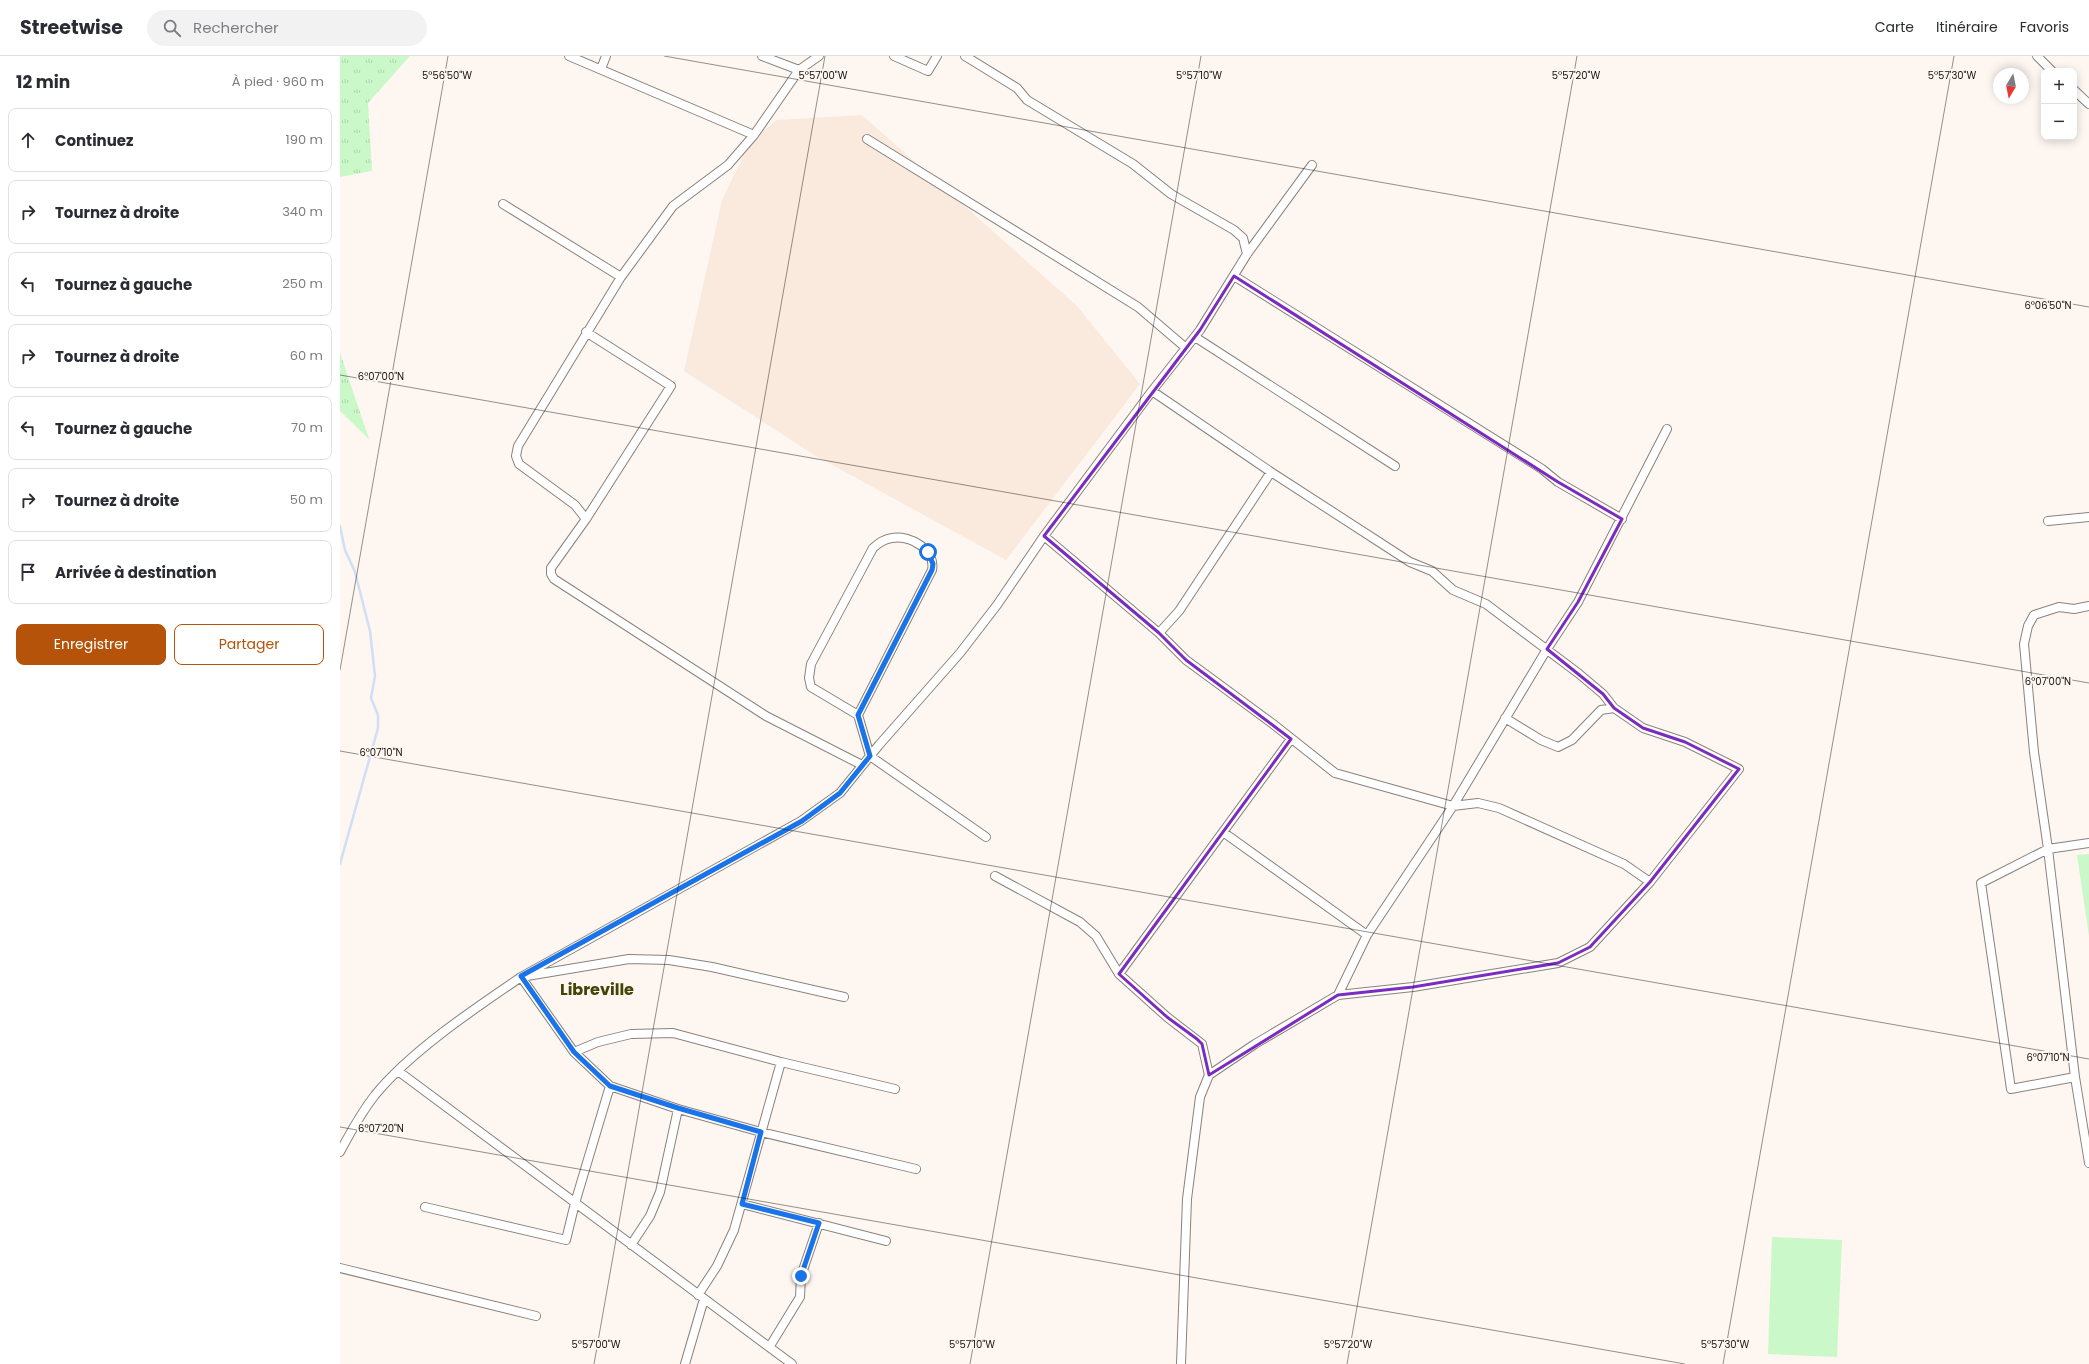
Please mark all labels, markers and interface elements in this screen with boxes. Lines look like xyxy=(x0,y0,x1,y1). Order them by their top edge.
search box xyxy=(147,10,427,46)
text: Streetwise xyxy=(20,14,123,41)
icon: search xyxy=(161,17,183,39)
text: Rechercher xyxy=(193,17,279,38)
text: Carte xyxy=(1875,17,1914,37)
text: Itinéraire xyxy=(1936,17,1998,37)
text: Favoris xyxy=(2020,17,2069,37)
text: 5°56'50"W xyxy=(422,68,472,83)
text: 5°57'00"W xyxy=(799,68,848,83)
text: 5°57'10"W xyxy=(1176,68,1222,83)
text: 5°57'20"W xyxy=(1552,68,1600,83)
text: 5°57'30"W xyxy=(1928,68,1977,83)
north arrow xyxy=(1993,68,2029,104)
map controls xyxy=(2041,68,2077,140)
button: + xyxy=(2041,68,2077,104)
text: 12 min xyxy=(16,70,70,94)
text: À pied · 960 m xyxy=(232,72,324,91)
button: − xyxy=(2041,104,2077,140)
icon: ahead xyxy=(17,129,39,151)
text: Continuez xyxy=(55,130,134,151)
text: 190 m xyxy=(286,130,323,149)
icon: right xyxy=(17,201,39,223)
text: Tournez à droite xyxy=(55,202,179,223)
text: 340 m xyxy=(282,202,323,221)
icon: left xyxy=(17,273,39,295)
text: Tournez à gauche xyxy=(55,274,192,295)
text: 250 m xyxy=(282,274,323,293)
text: 6°06'50"N xyxy=(2024,298,2072,313)
icon: right xyxy=(17,345,39,367)
text: Tournez à droite xyxy=(55,346,179,367)
text: 60 m xyxy=(290,346,323,365)
text: 6°07'00"N xyxy=(358,369,404,384)
icon: left xyxy=(17,417,39,439)
text: Tournez à gauche xyxy=(55,418,192,439)
text: 70 m xyxy=(291,418,323,437)
icon: right xyxy=(17,489,39,511)
text: Tournez à droite xyxy=(55,490,179,511)
text: 50 m xyxy=(290,490,323,509)
route start xyxy=(919,543,937,561)
icon: arrive xyxy=(17,561,39,583)
text: Arrivée à destination xyxy=(55,562,217,583)
button: Enregistrer xyxy=(16,624,166,665)
button: Partager xyxy=(174,624,324,665)
text: 6°07'00"N xyxy=(2025,674,2071,689)
text: 6°07'10"N xyxy=(359,745,403,760)
district label: Libreville xyxy=(560,978,634,1001)
text: 6°07'10"N xyxy=(2026,1050,2070,1065)
text: 6°07'20"N xyxy=(358,1121,404,1136)
route end xyxy=(792,1267,810,1285)
text: 5°57'00"W xyxy=(572,1337,621,1352)
text: 5°57'10"W xyxy=(949,1337,995,1352)
text: 5°57'20"W xyxy=(1324,1337,1372,1352)
text: 5°57'30"W xyxy=(1701,1337,1750,1352)

